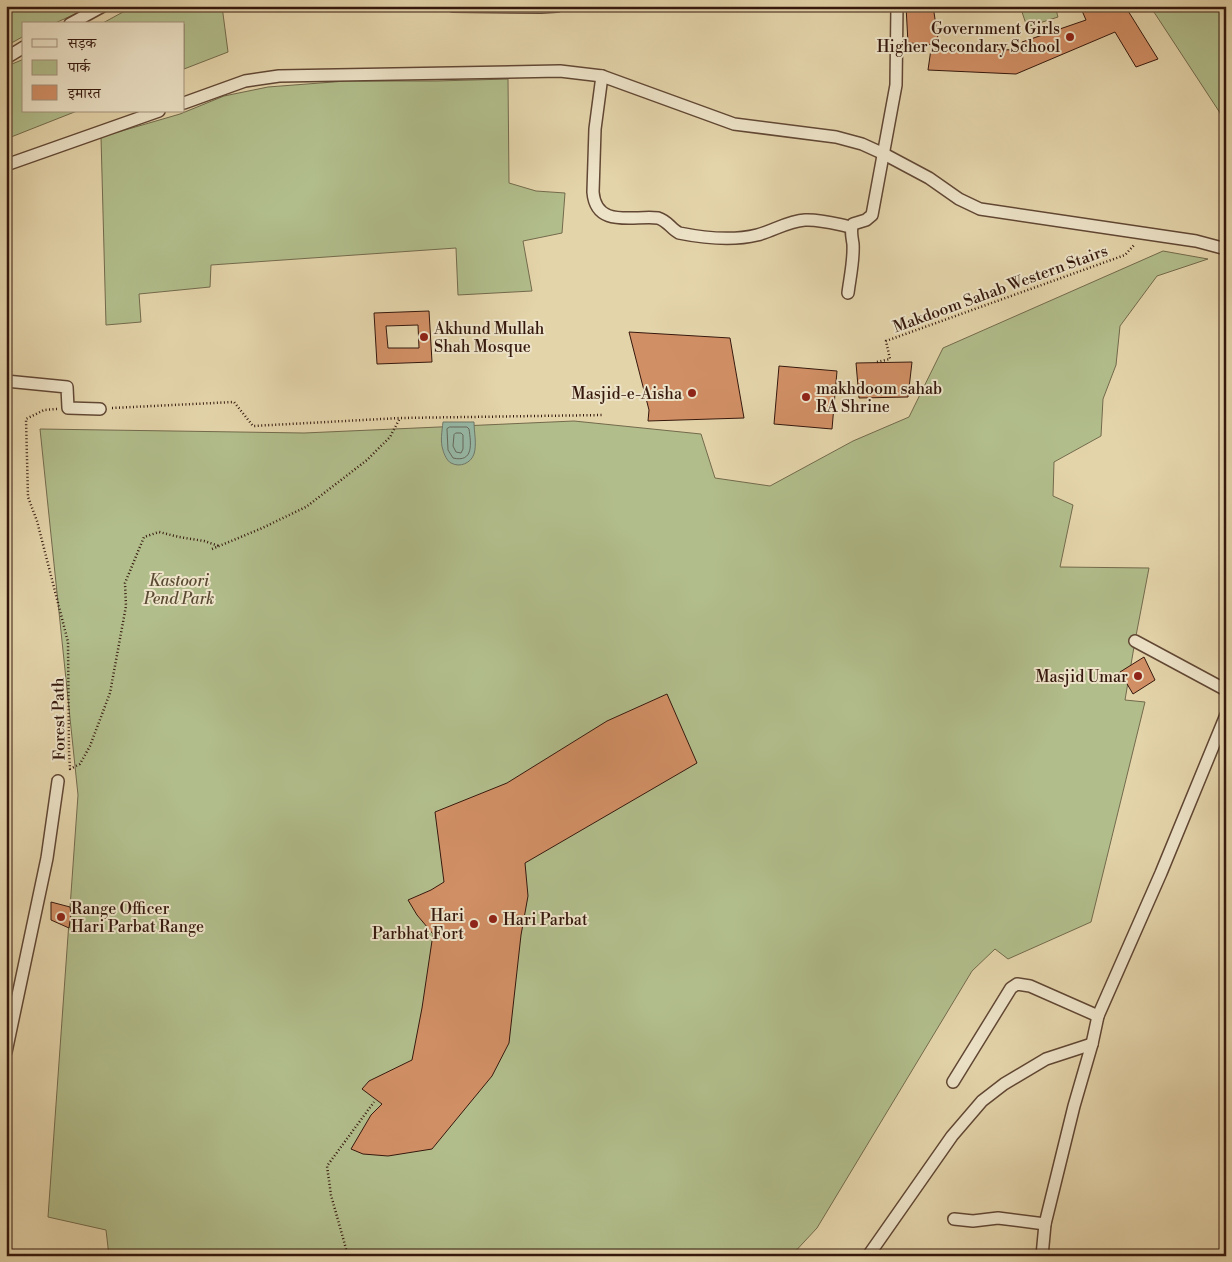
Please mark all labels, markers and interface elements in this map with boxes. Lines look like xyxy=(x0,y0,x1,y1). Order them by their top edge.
place label: Government Girls Higher Secondary School xyxy=(877,19,1060,57)
legend xyxy=(22,22,185,112)
marker: Government Girls Higher Secondary School xyxy=(1064,31,1076,43)
text: सड़क xyxy=(67,34,97,53)
text: पार्क xyxy=(67,58,91,77)
text: इमारत xyxy=(67,84,102,103)
street label: Makdoom Sahab Western Stairs xyxy=(890,241,1110,337)
place label: Akhund Mullah Shah Mosque xyxy=(433,319,545,357)
marker: Akhund Mullah Shah Mosque xyxy=(418,331,430,343)
place label: makhdoom sahab RA Shrine xyxy=(816,379,942,417)
place label: Masjid-e-Aisha xyxy=(572,384,683,404)
marker: Masjid-e-Aisha xyxy=(686,387,698,399)
marker: makhdoom sahab RA Shrine xyxy=(800,391,812,403)
park label: Kastoori Pend Park xyxy=(143,571,214,609)
place label: Masjid Umar xyxy=(1035,667,1128,687)
marker: Masjid Umar xyxy=(1132,670,1144,682)
street label: Forest Path xyxy=(48,677,70,761)
place label: Range Officer Hari Parbat Range xyxy=(71,899,204,937)
place label: Hari Parbhat Fort xyxy=(372,906,464,944)
place label: Hari Parbat xyxy=(503,910,588,930)
marker: Range Officer Hari Parbat Range xyxy=(55,911,67,923)
marker: Hari Parbat xyxy=(487,913,499,925)
marker: Hari Parbhat Fort xyxy=(468,918,480,930)

